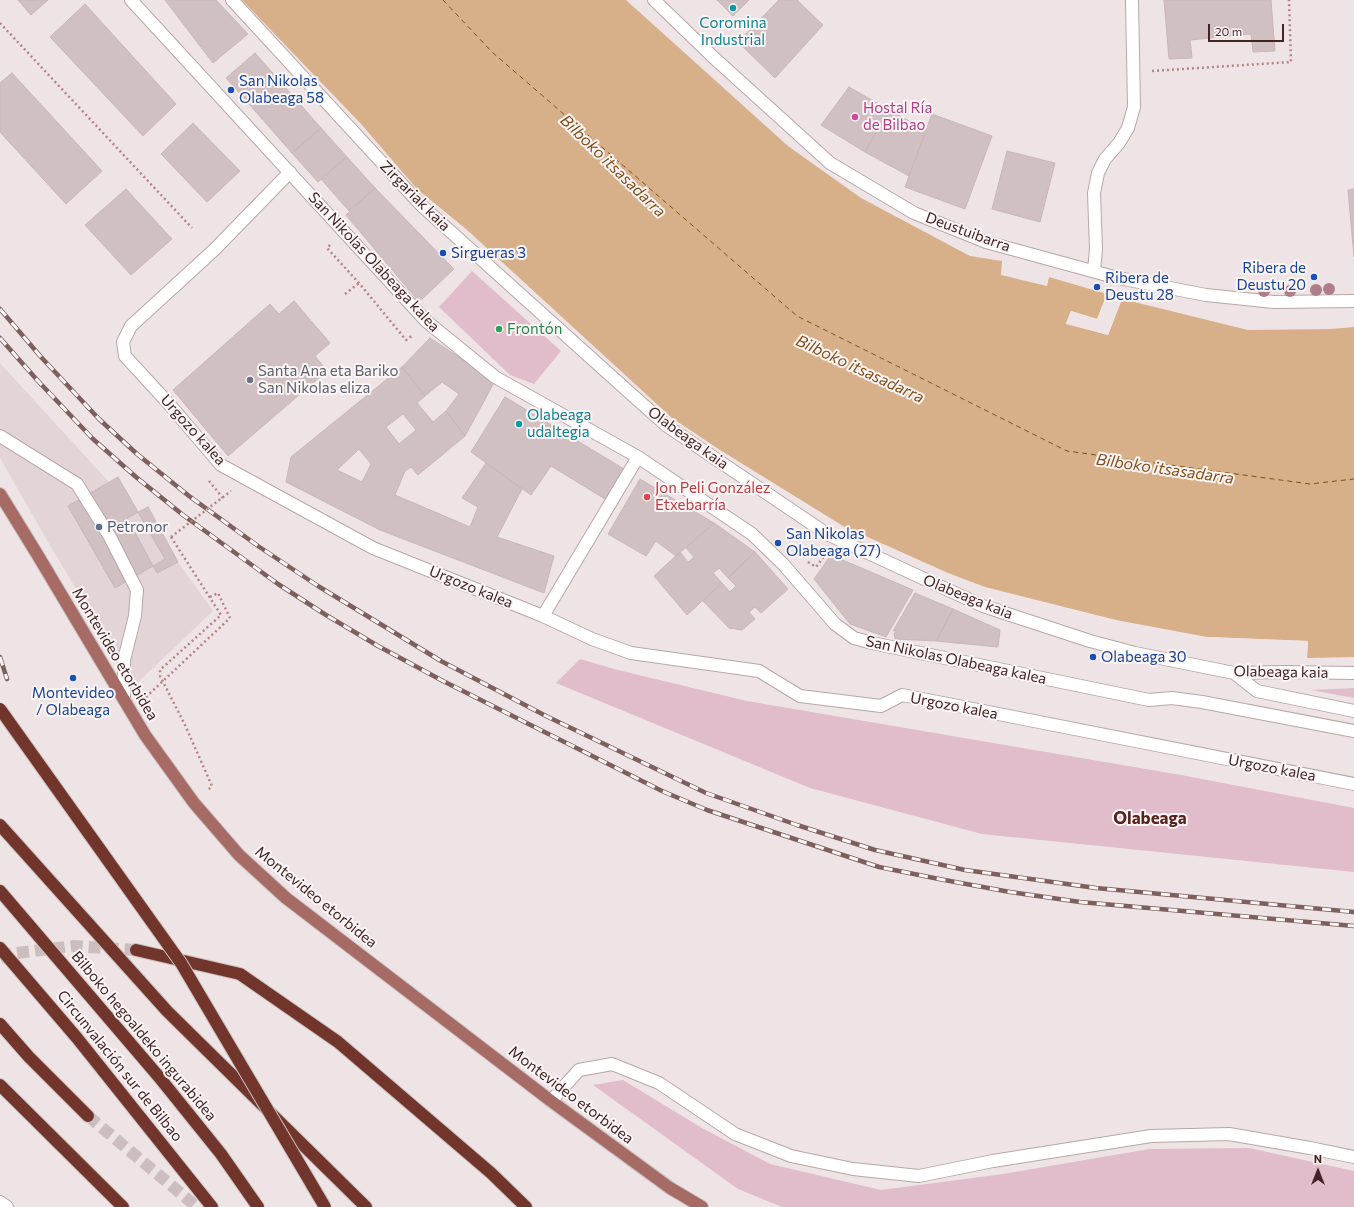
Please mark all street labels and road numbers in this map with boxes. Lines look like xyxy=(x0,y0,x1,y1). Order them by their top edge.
street label: Zirgariak kaia xyxy=(376,157,454,235)
street label: San Nikolas Olabeaga kalea xyxy=(305,189,443,335)
street label: Deustuibarra xyxy=(923,208,1013,256)
street label: Urgozo kalea xyxy=(157,391,229,469)
street label: Olabeaga kaia xyxy=(644,403,732,473)
street label: Urgozo kalea xyxy=(427,562,515,612)
street label: Olabeaga kaia xyxy=(921,571,1015,623)
street label: Montevideo etorbidea xyxy=(68,584,162,724)
street label: San Nikolas Olabeaga kalea xyxy=(864,632,1048,688)
street label: Olabeaga kaia xyxy=(1233,662,1329,682)
street label: Urgozo kalea xyxy=(909,689,999,723)
street label: Urgozo kalea xyxy=(1227,751,1317,785)
street label: Montevideo etorbidea xyxy=(251,842,381,952)
street label: Bilboko hegoaldeko ingurabidea xyxy=(68,948,220,1124)
street label: Circunvalación sur de Bilbao xyxy=(53,987,187,1145)
street label: Montevideo etorbidea xyxy=(505,1042,637,1148)

